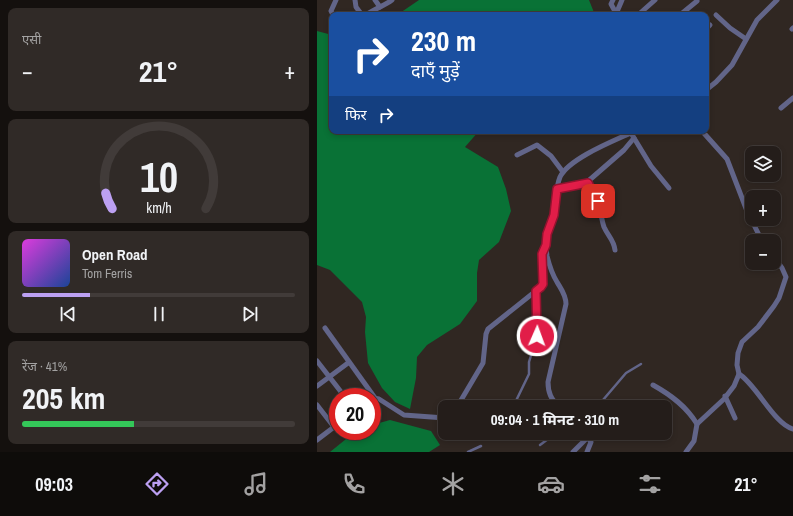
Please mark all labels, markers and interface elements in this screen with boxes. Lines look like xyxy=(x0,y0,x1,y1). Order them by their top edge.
text: 230 m xyxy=(411,22,476,60)
icon: right xyxy=(345,28,397,80)
text: एसी xyxy=(22,31,41,48)
text: 21° xyxy=(139,51,178,91)
text: − xyxy=(22,56,33,86)
text: + xyxy=(284,56,295,86)
text: दाएँ मुड़ें xyxy=(411,58,460,83)
text: फिर xyxy=(345,104,367,125)
icon: right xyxy=(375,104,397,126)
map controls xyxy=(745,146,781,270)
button: layers xyxy=(745,146,781,182)
text: 10 xyxy=(140,148,177,204)
pin xyxy=(581,184,615,218)
icon: arrive xyxy=(587,190,609,212)
button: + xyxy=(745,190,781,226)
text: km/h xyxy=(146,197,171,216)
button: − xyxy=(745,234,781,270)
text: Open Road xyxy=(82,244,148,265)
text: Tom Ferris xyxy=(82,265,132,282)
icon: previous xyxy=(57,303,79,325)
icon: pause xyxy=(148,303,170,325)
icon: next xyxy=(239,303,261,325)
position arrow xyxy=(516,315,558,357)
text: रेंज · 41% xyxy=(22,358,67,375)
text: 205 km xyxy=(22,378,105,418)
speed limit sign: 20 xyxy=(329,388,381,440)
text: 09:04 · 1 मिनट · 310 m xyxy=(491,409,619,430)
icon: directions xyxy=(143,470,171,498)
icon: music xyxy=(242,470,270,498)
icon: phone xyxy=(340,470,368,498)
icon: climate xyxy=(439,470,467,498)
icon: car xyxy=(537,470,565,498)
icon: filters xyxy=(636,470,664,498)
text: 09:03 xyxy=(35,472,73,497)
text: 21° xyxy=(734,472,758,497)

